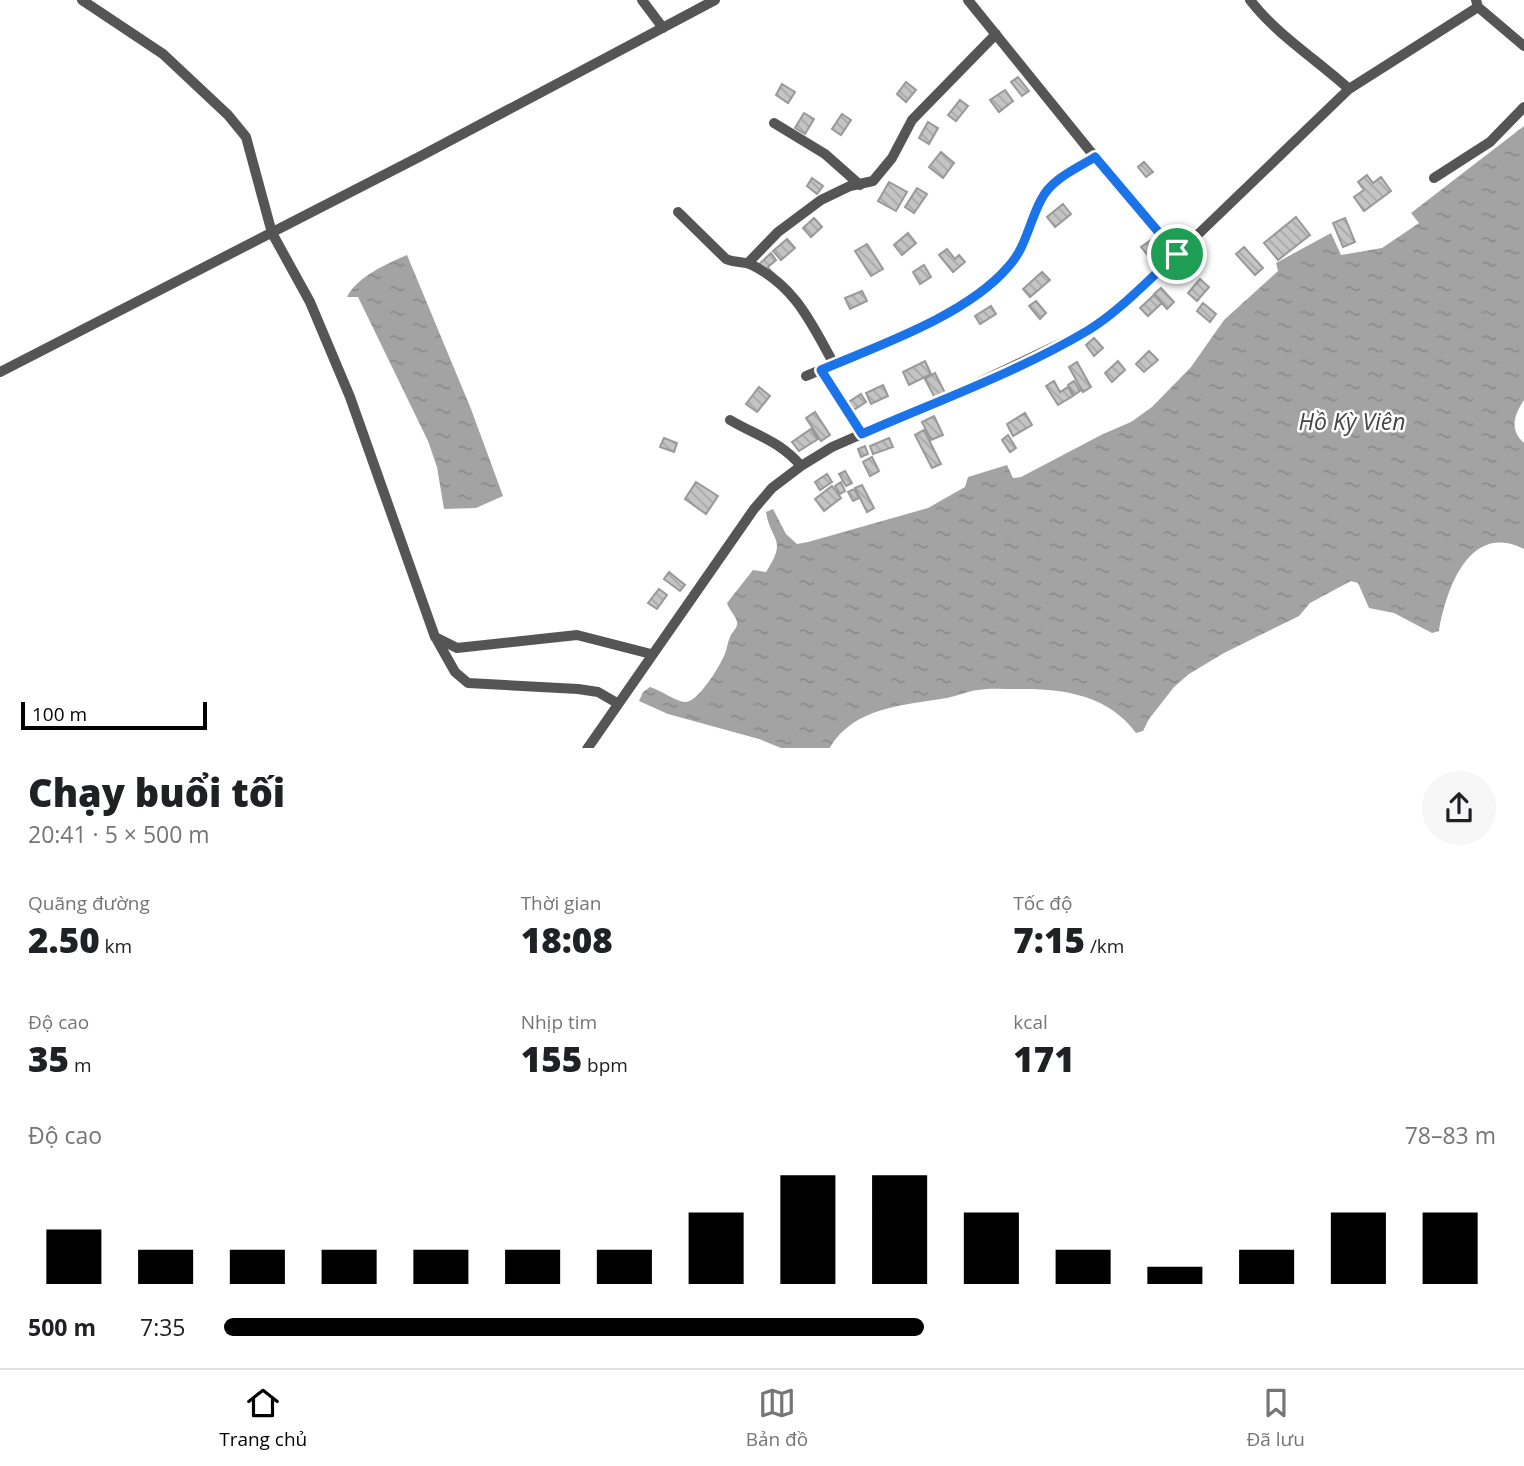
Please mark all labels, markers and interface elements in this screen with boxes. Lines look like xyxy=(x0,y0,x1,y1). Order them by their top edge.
pin xyxy=(1147,224,1207,284)
icon: arrive xyxy=(1158,235,1196,273)
water label: Hồ Kỳ Viên xyxy=(1298,405,1406,437)
scale bar xyxy=(21,699,206,731)
text: 100 m xyxy=(32,701,87,727)
text: Chạy buổi tối xyxy=(28,766,285,818)
button: share xyxy=(1422,771,1496,845)
text: 20:41 · 5 × 500 m xyxy=(28,818,210,850)
text: Quãng đường xyxy=(28,890,150,916)
text: Thời gian xyxy=(521,890,601,916)
text: Tốc độ xyxy=(1013,890,1072,916)
text: 2.50 xyxy=(28,916,100,963)
text: 18:08 xyxy=(521,916,613,963)
text: 7:15 xyxy=(1013,916,1085,963)
text: km xyxy=(100,933,132,959)
text: /km xyxy=(1085,933,1124,959)
text: Độ cao xyxy=(28,1009,89,1035)
text: Nhịp tim xyxy=(521,1009,597,1035)
text: kcal xyxy=(1013,1009,1048,1035)
text: 35 xyxy=(28,1035,69,1082)
text: 155 xyxy=(521,1035,582,1082)
text: 171 xyxy=(1013,1035,1075,1082)
text: m xyxy=(69,1052,92,1078)
text: bpm xyxy=(582,1052,628,1078)
text: Độ cao xyxy=(28,1119,102,1151)
text: 78–83 m xyxy=(1405,1119,1496,1151)
text: 500 m xyxy=(28,1311,96,1343)
text: 7:35 xyxy=(140,1311,186,1343)
tab: Trang chủ xyxy=(219,1384,307,1452)
tab: Bản đồ xyxy=(746,1384,808,1452)
tab: Đã lưu xyxy=(1246,1384,1305,1452)

